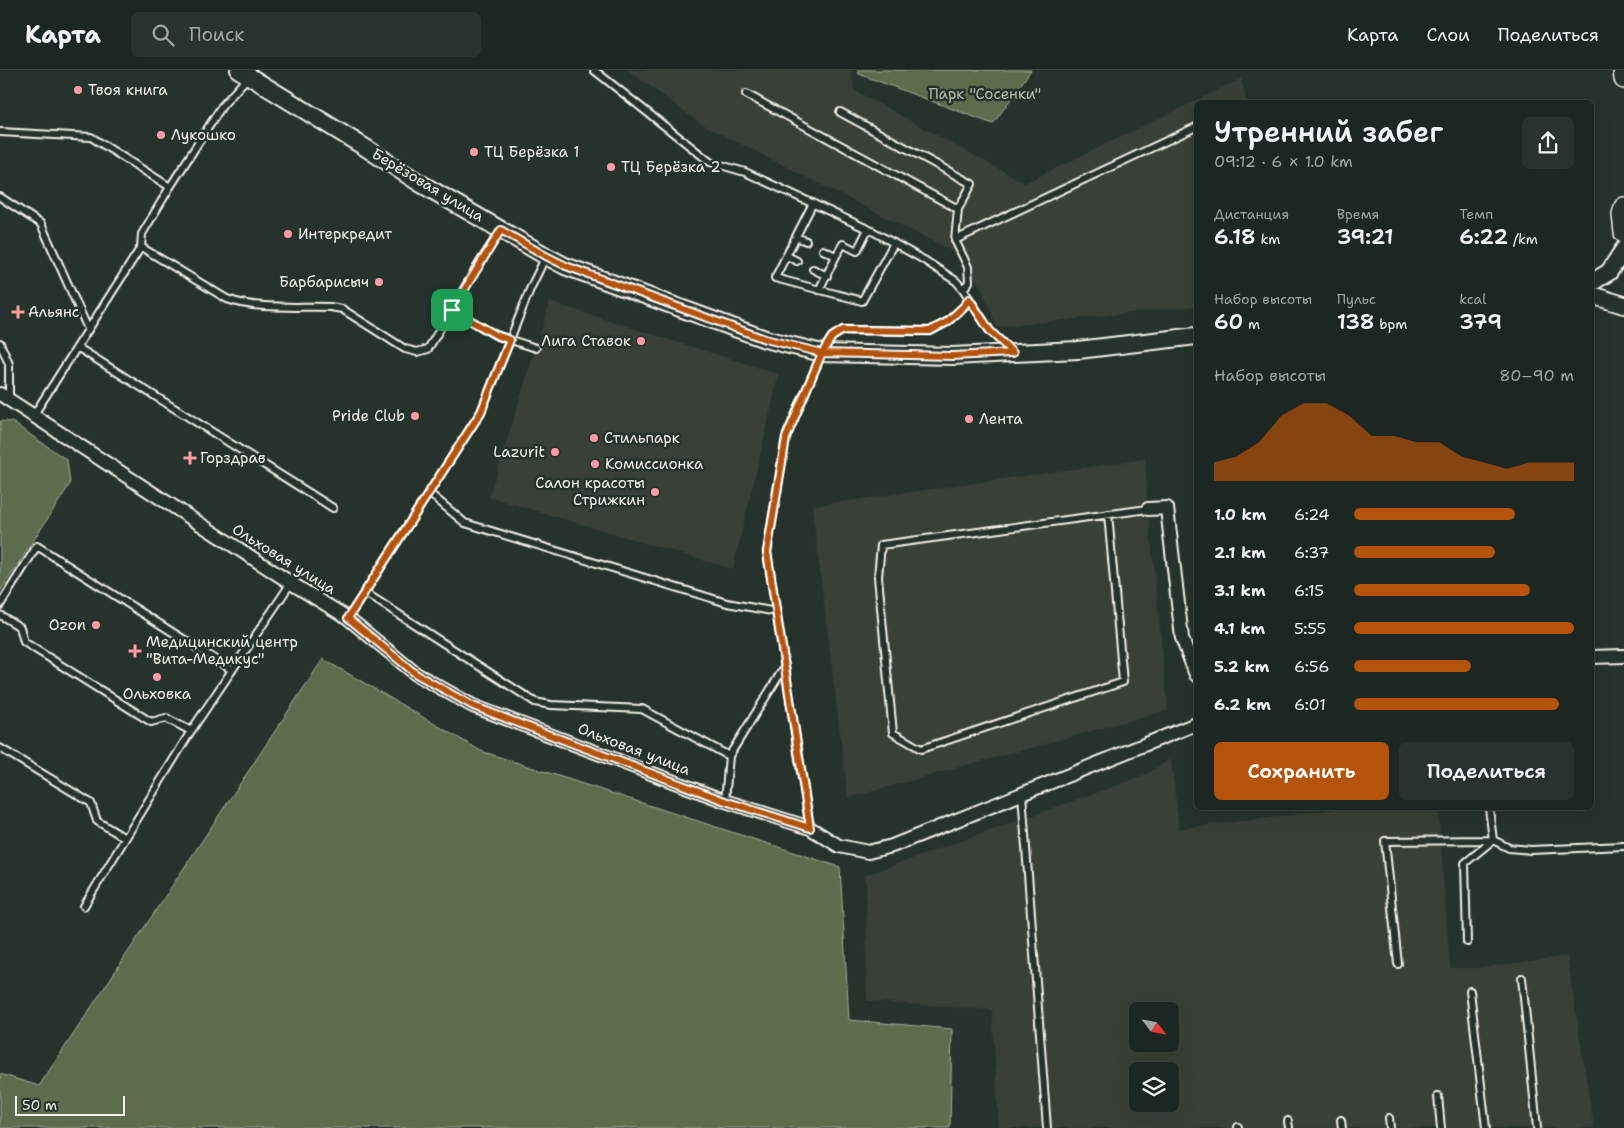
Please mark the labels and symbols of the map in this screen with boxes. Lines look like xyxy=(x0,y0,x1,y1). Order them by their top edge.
place label: Твоя книга xyxy=(88,80,168,100)
marker: Твоя книга xyxy=(72,84,84,96)
park label: Парк "Сосенки" xyxy=(929,84,1041,104)
place label: Лукошко xyxy=(171,125,236,145)
marker: Лукошко xyxy=(155,129,167,141)
place label: ТЦ Берёзка 1 xyxy=(484,142,580,162)
street label: Берёзовая улица xyxy=(368,144,488,227)
marker: ТЦ Берёзка 1 xyxy=(468,146,480,158)
place label: ТЦ Берёзка 2 xyxy=(621,157,721,177)
marker: ТЦ Берёзка 2 xyxy=(605,161,617,173)
place label: Интеркредит xyxy=(298,224,392,244)
marker: Интеркредит xyxy=(282,228,294,240)
place label: Барбарисыч xyxy=(279,272,369,292)
marker: Барбарисыч xyxy=(373,276,385,288)
pin xyxy=(431,289,473,331)
place label: Альянс xyxy=(28,302,79,322)
marker: Альянс xyxy=(12,306,24,318)
place label: Лига Ставок xyxy=(541,331,631,351)
marker: Лига Ставок xyxy=(635,335,647,347)
place label: Pride Club xyxy=(332,406,405,426)
place label: Лента xyxy=(979,409,1023,429)
marker: Pride Club xyxy=(409,410,421,422)
marker: Лента xyxy=(963,413,975,425)
place label: Стильпарк xyxy=(604,428,680,448)
marker: Стильпарк xyxy=(588,432,600,444)
place label: Lazurit xyxy=(493,442,545,462)
marker: Lazurit xyxy=(549,446,561,458)
place label: Горздрав xyxy=(200,448,266,468)
marker: Горздрав xyxy=(184,452,196,464)
place label: Комиссионка xyxy=(605,454,704,474)
marker: Комиссионка xyxy=(589,458,601,470)
place label: Салон красоты Стрижкин xyxy=(535,473,645,510)
marker: Салон красоты Стрижкин xyxy=(649,486,661,498)
street label: Ольховая улица xyxy=(228,519,340,599)
place label: Ozon xyxy=(49,615,86,635)
marker: Ozon xyxy=(90,619,102,631)
place label: Медицинский центр "Вита-Медикус" xyxy=(146,632,298,669)
marker: Медицинский центр "Вита-Медикус" xyxy=(128,644,142,658)
marker: Ольховка xyxy=(151,671,163,683)
place label: Ольховка xyxy=(123,684,192,704)
street label: Ольховая улица xyxy=(575,718,694,780)
north arrow xyxy=(1129,1002,1179,1052)
scale bar xyxy=(15,1093,125,1116)

